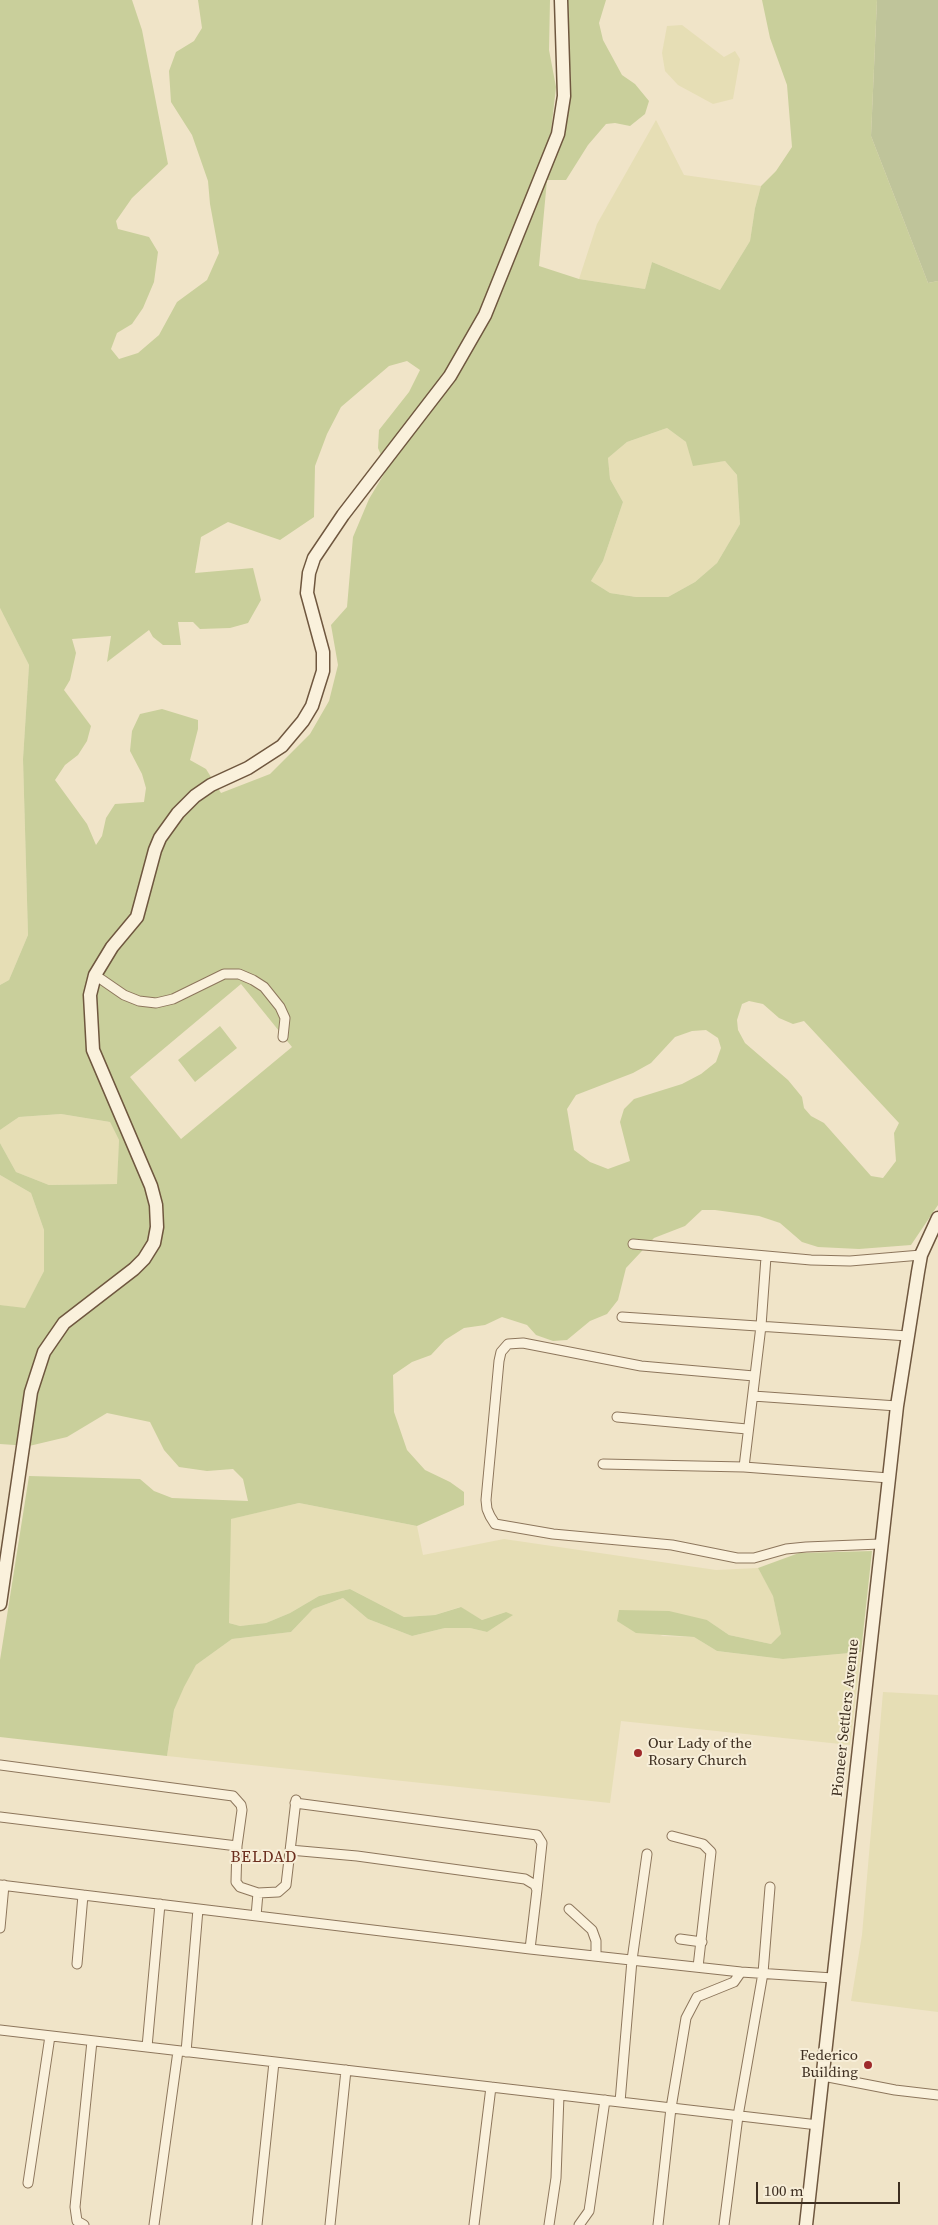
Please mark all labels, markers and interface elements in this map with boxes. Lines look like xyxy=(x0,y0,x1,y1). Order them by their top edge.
street label: Pioneer Settlers Avenue xyxy=(829,1638,863,1798)
place label: Our Lady of the Rosary Church xyxy=(648,1735,752,1770)
marker: Our Lady of the Rosary Church xyxy=(632,1747,644,1759)
district label: BELDAD xyxy=(230,1848,298,1868)
place label: Federico Building xyxy=(800,2047,858,2082)
marker: Federico Building xyxy=(862,2059,874,2071)
scale bar xyxy=(758,2172,902,2204)
text: 100 m xyxy=(764,2180,804,2201)

